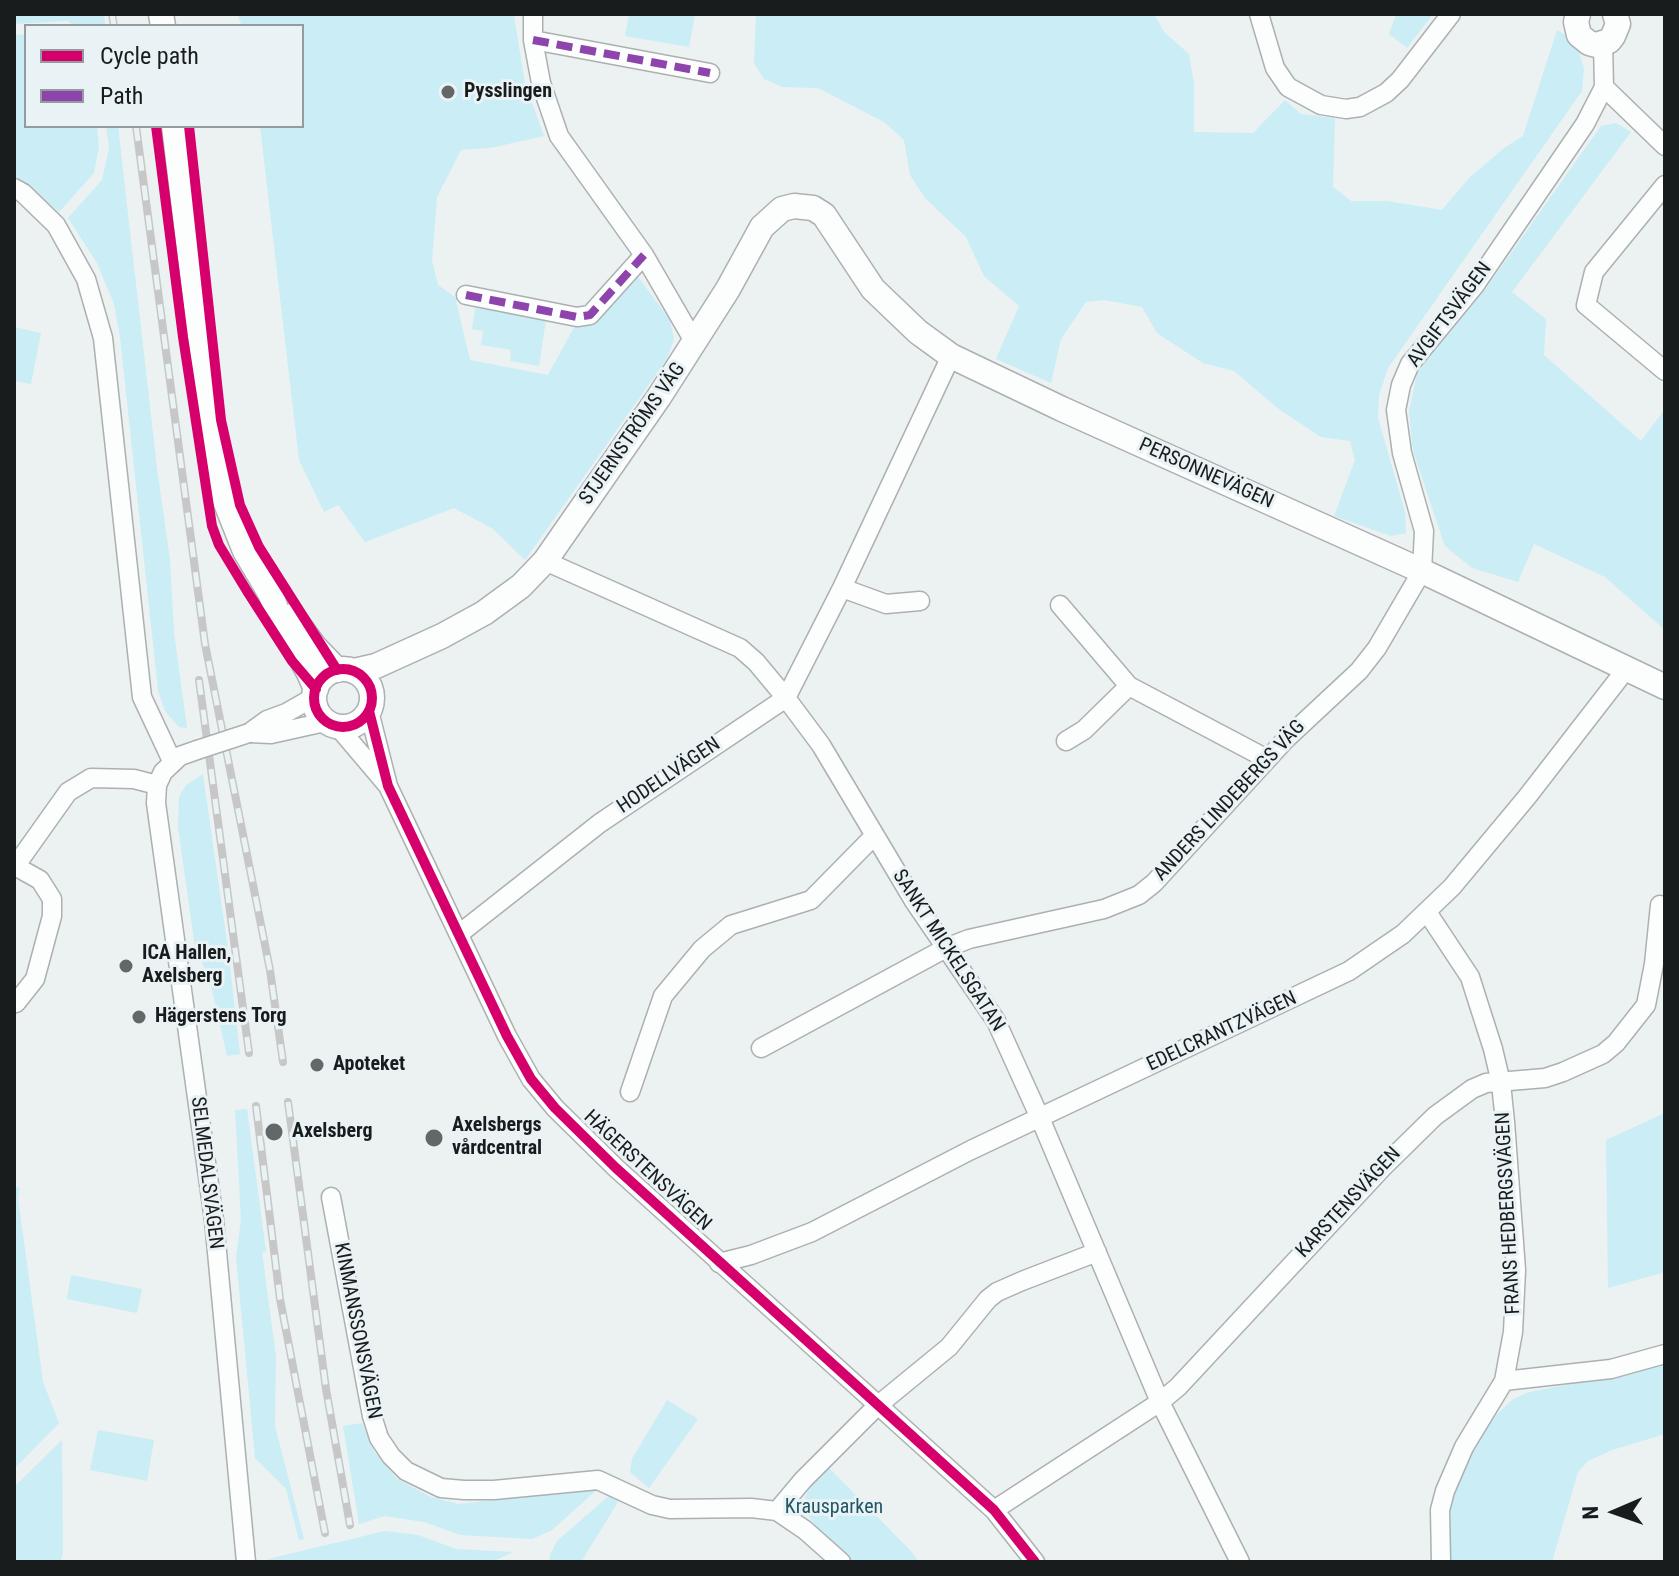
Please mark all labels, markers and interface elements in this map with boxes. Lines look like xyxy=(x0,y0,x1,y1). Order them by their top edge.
legend xyxy=(24,24,304,128)
text: Cycle path xyxy=(100,42,199,70)
place label: Pysslingen xyxy=(464,80,552,104)
text: Path xyxy=(100,82,143,110)
marker: Pysslingen xyxy=(439,83,457,101)
street label: AVGIFTSVÄGEN xyxy=(1403,258,1497,372)
street label: STJERNSTRÖMS VÄG xyxy=(575,358,691,510)
street label: PERSONNEVÄGEN xyxy=(1135,434,1277,514)
street label: ANDERS LINDEBERGS VÄG xyxy=(1149,716,1311,886)
street label: HODELLVÄGEN xyxy=(613,733,725,819)
street label: SANKT MICKELSGATAN xyxy=(887,866,1009,1036)
place label: ICA Hallen, Axelsberg xyxy=(142,942,231,989)
marker: ICA Hallen, Axelsberg xyxy=(117,957,135,975)
street label: EDELCRANTZVÄGEN xyxy=(1143,987,1301,1077)
place label: Hägerstens Torg xyxy=(155,1005,287,1029)
marker: Hägerstens Torg xyxy=(130,1008,148,1026)
place label: Apoteket xyxy=(333,1053,405,1077)
marker: Apoteket xyxy=(308,1056,326,1074)
street label: SELMEDALSVÄGEN xyxy=(185,1095,227,1251)
street label: HÄGERSTENSVÄGEN xyxy=(578,1106,716,1236)
street label: FRANS HEDBERGSVÄGEN xyxy=(1492,1111,1526,1315)
place label: Axelsbergs vårdcentral xyxy=(452,1114,542,1161)
place label: Axelsberg xyxy=(292,1120,372,1144)
marker: Axelsberg xyxy=(263,1121,285,1143)
marker: Axelsbergs vårdcentral xyxy=(423,1127,445,1149)
street label: KARSTENSVÄGEN xyxy=(1292,1143,1406,1263)
street label: KINMANSSONSVÄGEN xyxy=(328,1241,386,1421)
north arrow xyxy=(1575,1472,1655,1552)
park label: Krausparken xyxy=(785,1496,883,1520)
text: N xyxy=(1578,1506,1603,1520)

